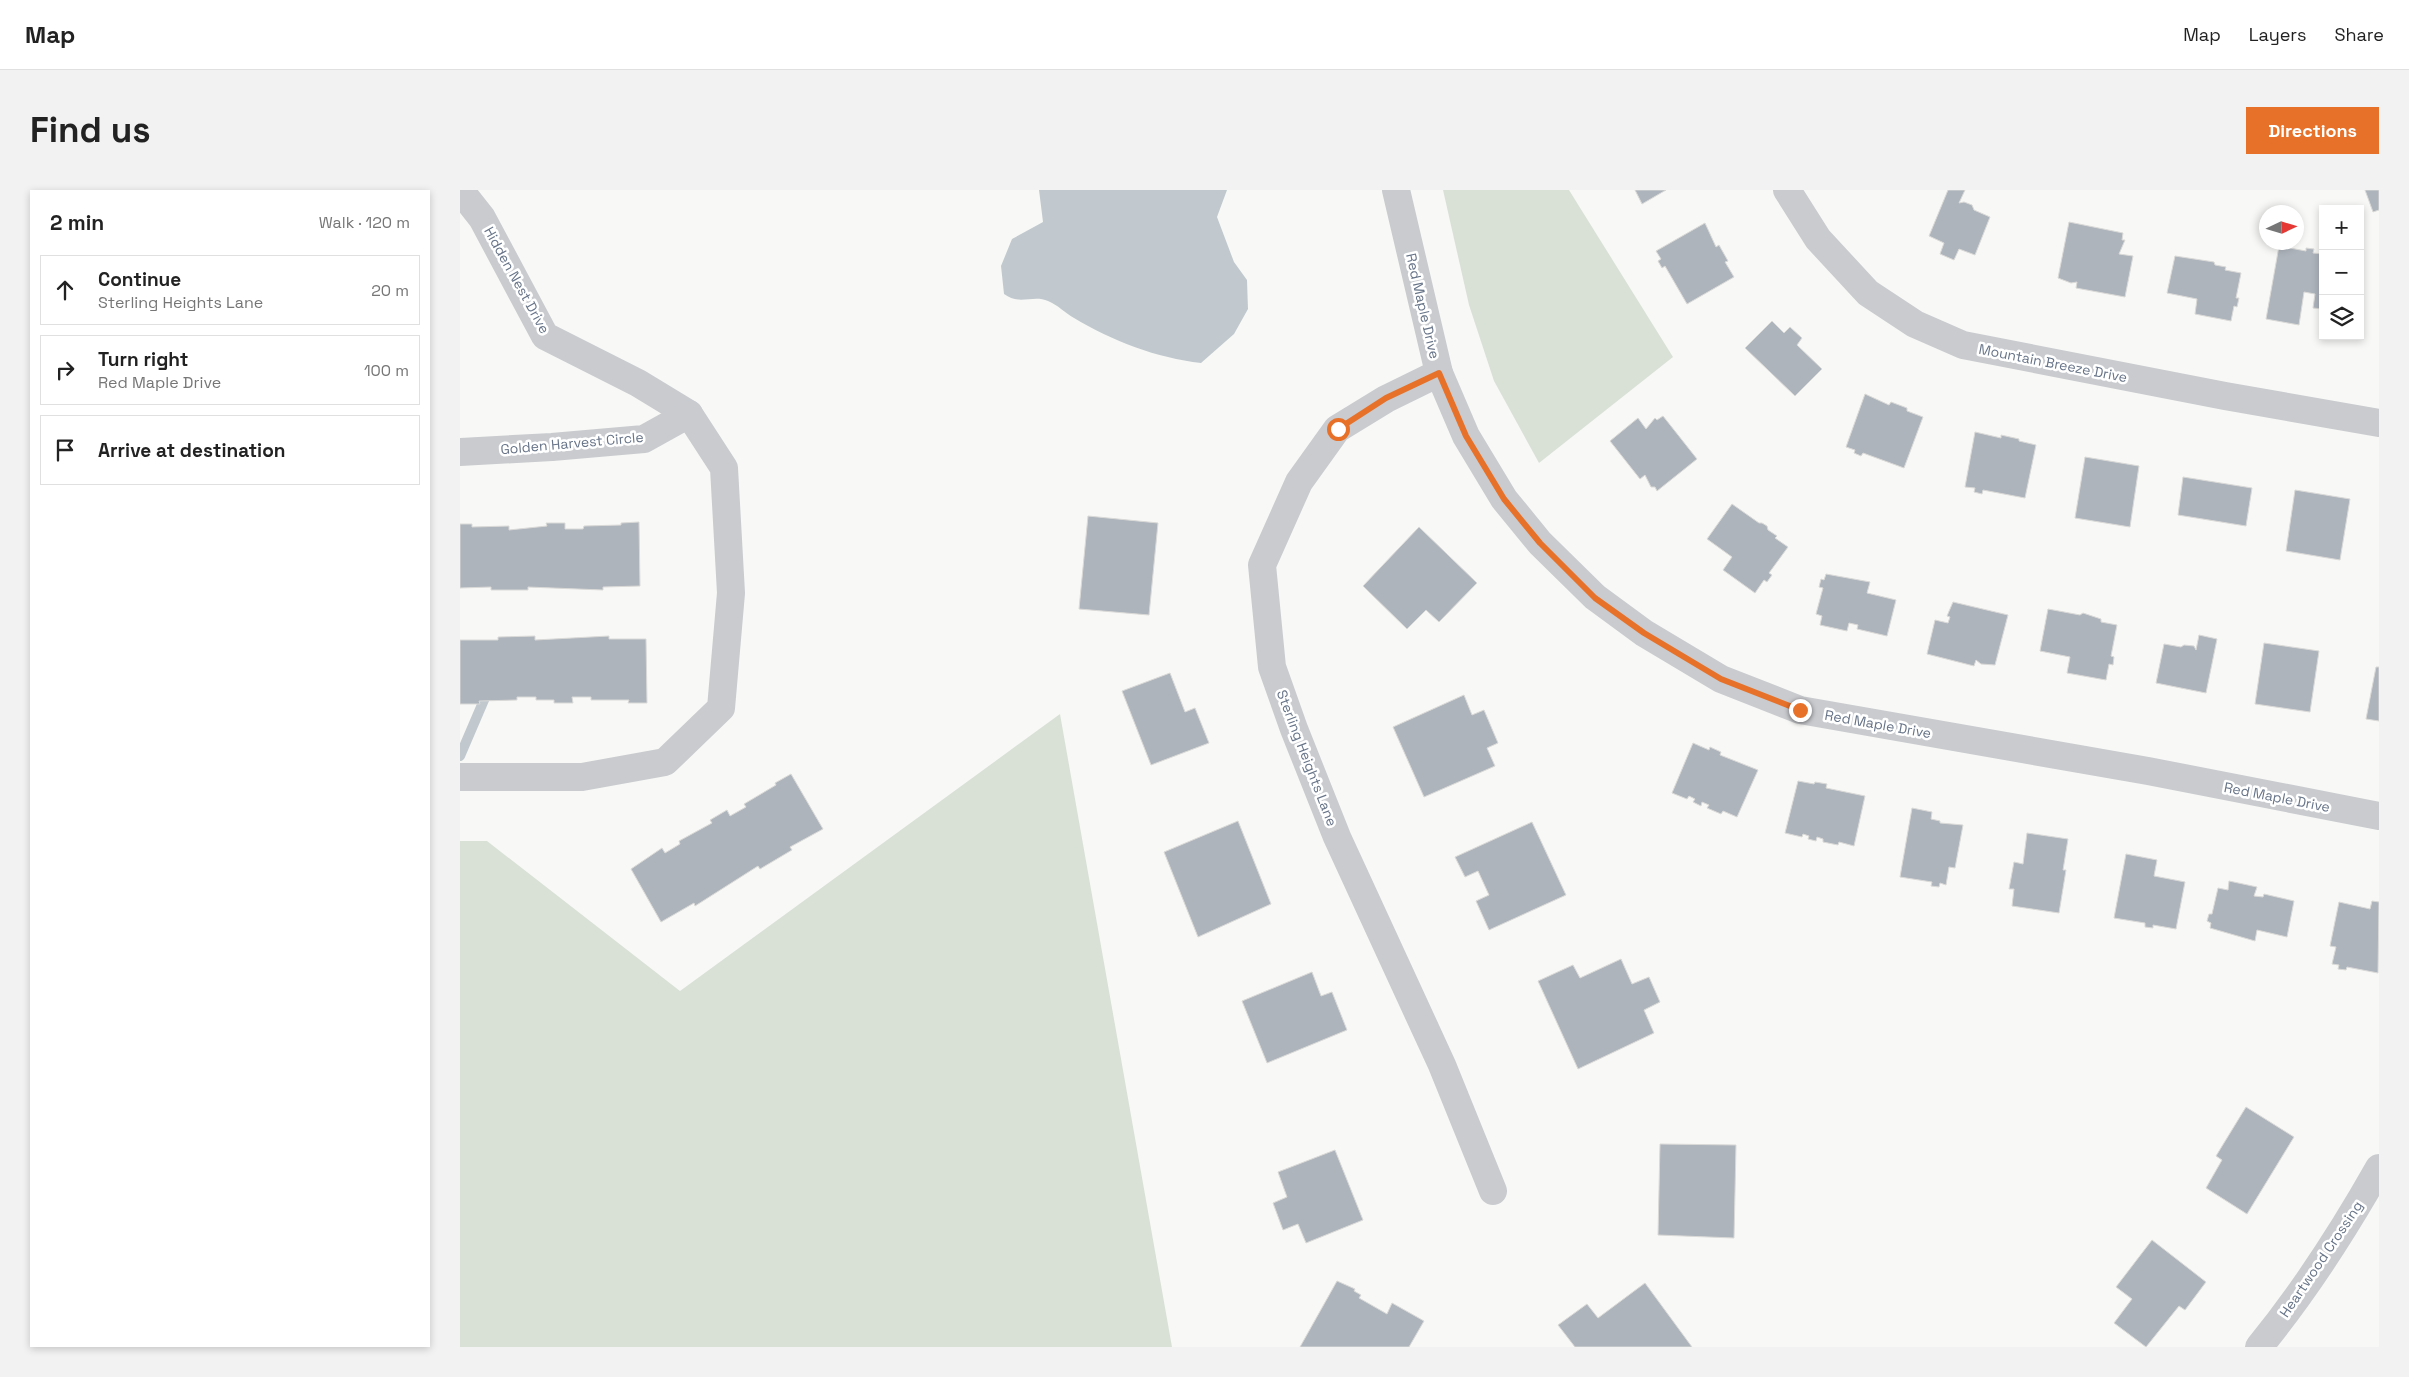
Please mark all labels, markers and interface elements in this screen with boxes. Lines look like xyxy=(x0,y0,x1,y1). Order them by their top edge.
text: Map xyxy=(25,19,75,50)
text: Map xyxy=(2183,23,2221,46)
text: Layers xyxy=(2249,23,2306,46)
text: Share xyxy=(2334,23,2384,46)
button: Directions xyxy=(2246,107,2379,154)
text: Find us xyxy=(30,108,151,152)
north arrow xyxy=(2259,205,2304,250)
map controls xyxy=(2319,205,2364,340)
button: + xyxy=(2319,205,2364,250)
text: 2 min xyxy=(50,209,104,236)
text: Walk · 120 m xyxy=(319,212,410,233)
street label: Hidden Nest Drive xyxy=(480,223,554,337)
button: − xyxy=(2319,250,2364,295)
street label: Red Maple Drive xyxy=(1402,251,1444,361)
text: Continue xyxy=(98,267,181,292)
icon: ahead xyxy=(51,276,79,304)
text: 20 m xyxy=(371,280,409,301)
text: Sterling Heights Lane xyxy=(98,292,263,313)
button: layers xyxy=(2319,295,2364,340)
street label: Mountain Breeze Drive xyxy=(1977,340,2129,386)
text: Turn right xyxy=(98,347,188,372)
icon: right xyxy=(51,356,79,384)
text: 100 m xyxy=(364,360,409,381)
text: Red Maple Drive xyxy=(98,372,221,393)
route start xyxy=(1327,418,1350,441)
street label: Golden Harvest Circle xyxy=(500,428,644,458)
icon: arrive xyxy=(51,436,79,464)
text: Arrive at destination xyxy=(98,438,286,463)
street label: Sterling Heights Lane xyxy=(1273,687,1341,829)
route end xyxy=(1789,699,1812,722)
street label: Red Maple Drive xyxy=(1823,706,1933,742)
street label: Red Maple Drive xyxy=(2222,778,2332,816)
street label: Heartwood Crossing xyxy=(2275,1197,2367,1321)

